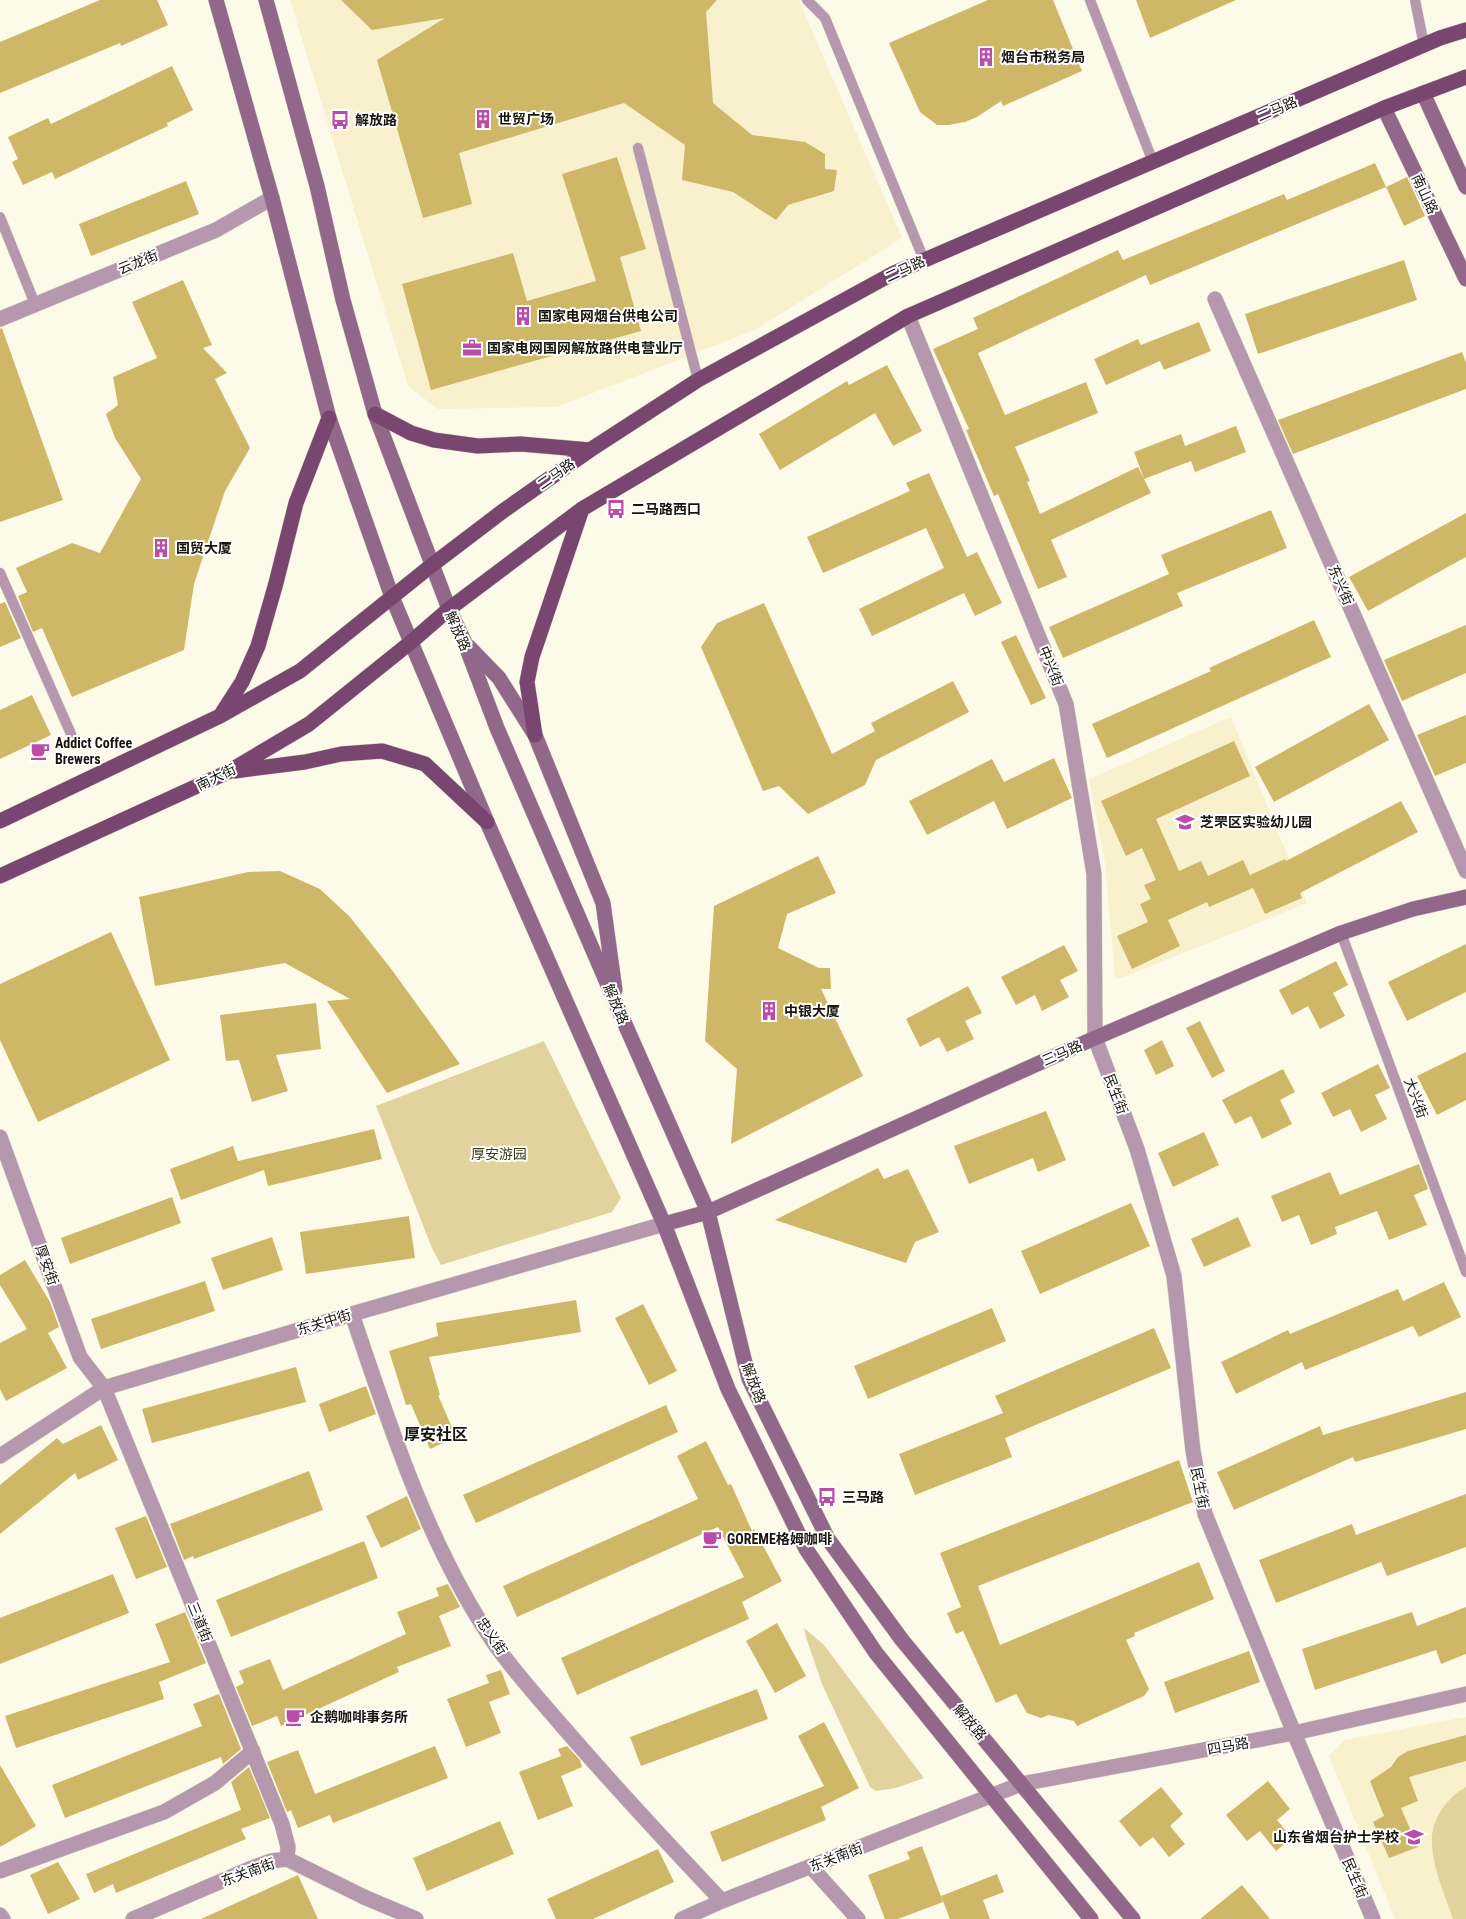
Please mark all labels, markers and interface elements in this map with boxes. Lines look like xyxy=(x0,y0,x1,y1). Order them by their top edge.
building icon: 烟台市税务局 xyxy=(975,46,997,68)
place label: 烟台市税务局 xyxy=(1001,49,1085,65)
street label: 二马路 xyxy=(1255,93,1299,125)
building icon: 世贸广场 xyxy=(472,108,494,130)
bus stop icon: 解放路 xyxy=(329,109,351,131)
place label: 世贸广场 xyxy=(498,111,554,127)
place label: 解放路 xyxy=(355,112,397,128)
street label: 南山路 xyxy=(1409,172,1441,216)
street label: 云龙街 xyxy=(116,247,160,277)
street label: 二马路 xyxy=(883,253,927,285)
building icon: 国家电网烟台供电公司 xyxy=(512,305,534,327)
place label: 国家电网烟台供电公司 xyxy=(538,308,678,324)
office icon: 国家电网国网解放路供电营业厅 xyxy=(461,337,483,359)
place label: 国家电网国网解放路供电营业厅 xyxy=(487,340,683,356)
street label: 二马路 xyxy=(534,455,578,493)
bus stop icon: 二马路西口 xyxy=(605,498,627,520)
place label: 二马路西口 xyxy=(631,501,701,517)
building icon: 国贸大厦 xyxy=(150,537,172,559)
place label: 国贸大厦 xyxy=(176,540,232,556)
street label: 东兴街 xyxy=(1325,563,1357,607)
street label: 解放路 xyxy=(442,609,474,653)
street label: 中兴街 xyxy=(1036,644,1066,688)
place label: Addict Coffee Brewers xyxy=(55,735,132,767)
cafe icon: Addict Coffee Brewers xyxy=(29,740,51,762)
street label: 南大街 xyxy=(194,761,238,793)
school or university icon: 芝罘区实验幼儿园 xyxy=(1174,811,1196,833)
place label: 芝罘区实验幼儿园 xyxy=(1200,814,1312,830)
street label: 解放路 xyxy=(600,982,632,1026)
building icon: 中银大厦 xyxy=(758,1000,780,1022)
place label: 中银大厦 xyxy=(784,1003,840,1019)
street label: 三马路 xyxy=(1040,1037,1084,1069)
street label: 民生街 xyxy=(1101,1072,1131,1116)
street label: 大兴街 xyxy=(1401,1076,1431,1120)
park label: 厚安游园 xyxy=(471,1146,527,1162)
street label: 厚安街 xyxy=(32,1243,62,1287)
street label: 东关中街 xyxy=(295,1306,353,1338)
street label: 解放路 xyxy=(739,1361,769,1405)
district label: 厚安社区 xyxy=(404,1425,468,1444)
street label: 民生街 xyxy=(1188,1466,1212,1510)
bus stop icon: 三马路 xyxy=(816,1486,838,1508)
place label: 三马路 xyxy=(842,1489,884,1505)
cafe icon: GOREME格姆咖啡 xyxy=(701,1528,723,1550)
place label: GOREME格姆咖啡 xyxy=(727,1531,833,1547)
street label: 三道街 xyxy=(185,1600,215,1644)
street label: 忠义街 xyxy=(474,1614,510,1658)
street label: 解放路 xyxy=(950,1701,990,1743)
cafe icon: 企鹅咖啡事务所 xyxy=(284,1706,306,1728)
place label: 企鹅咖啡事务所 xyxy=(310,1709,408,1725)
street label: 四马路 xyxy=(1206,1734,1250,1758)
school or university icon: 山东省烟台护士学校 xyxy=(1403,1826,1425,1848)
place label: 山东省烟台护士学校 xyxy=(1273,1829,1399,1845)
street label: 东关南街 xyxy=(807,1839,865,1875)
street label: 东关南街 xyxy=(219,1855,277,1889)
street label: 民生街 xyxy=(1339,1856,1371,1900)

